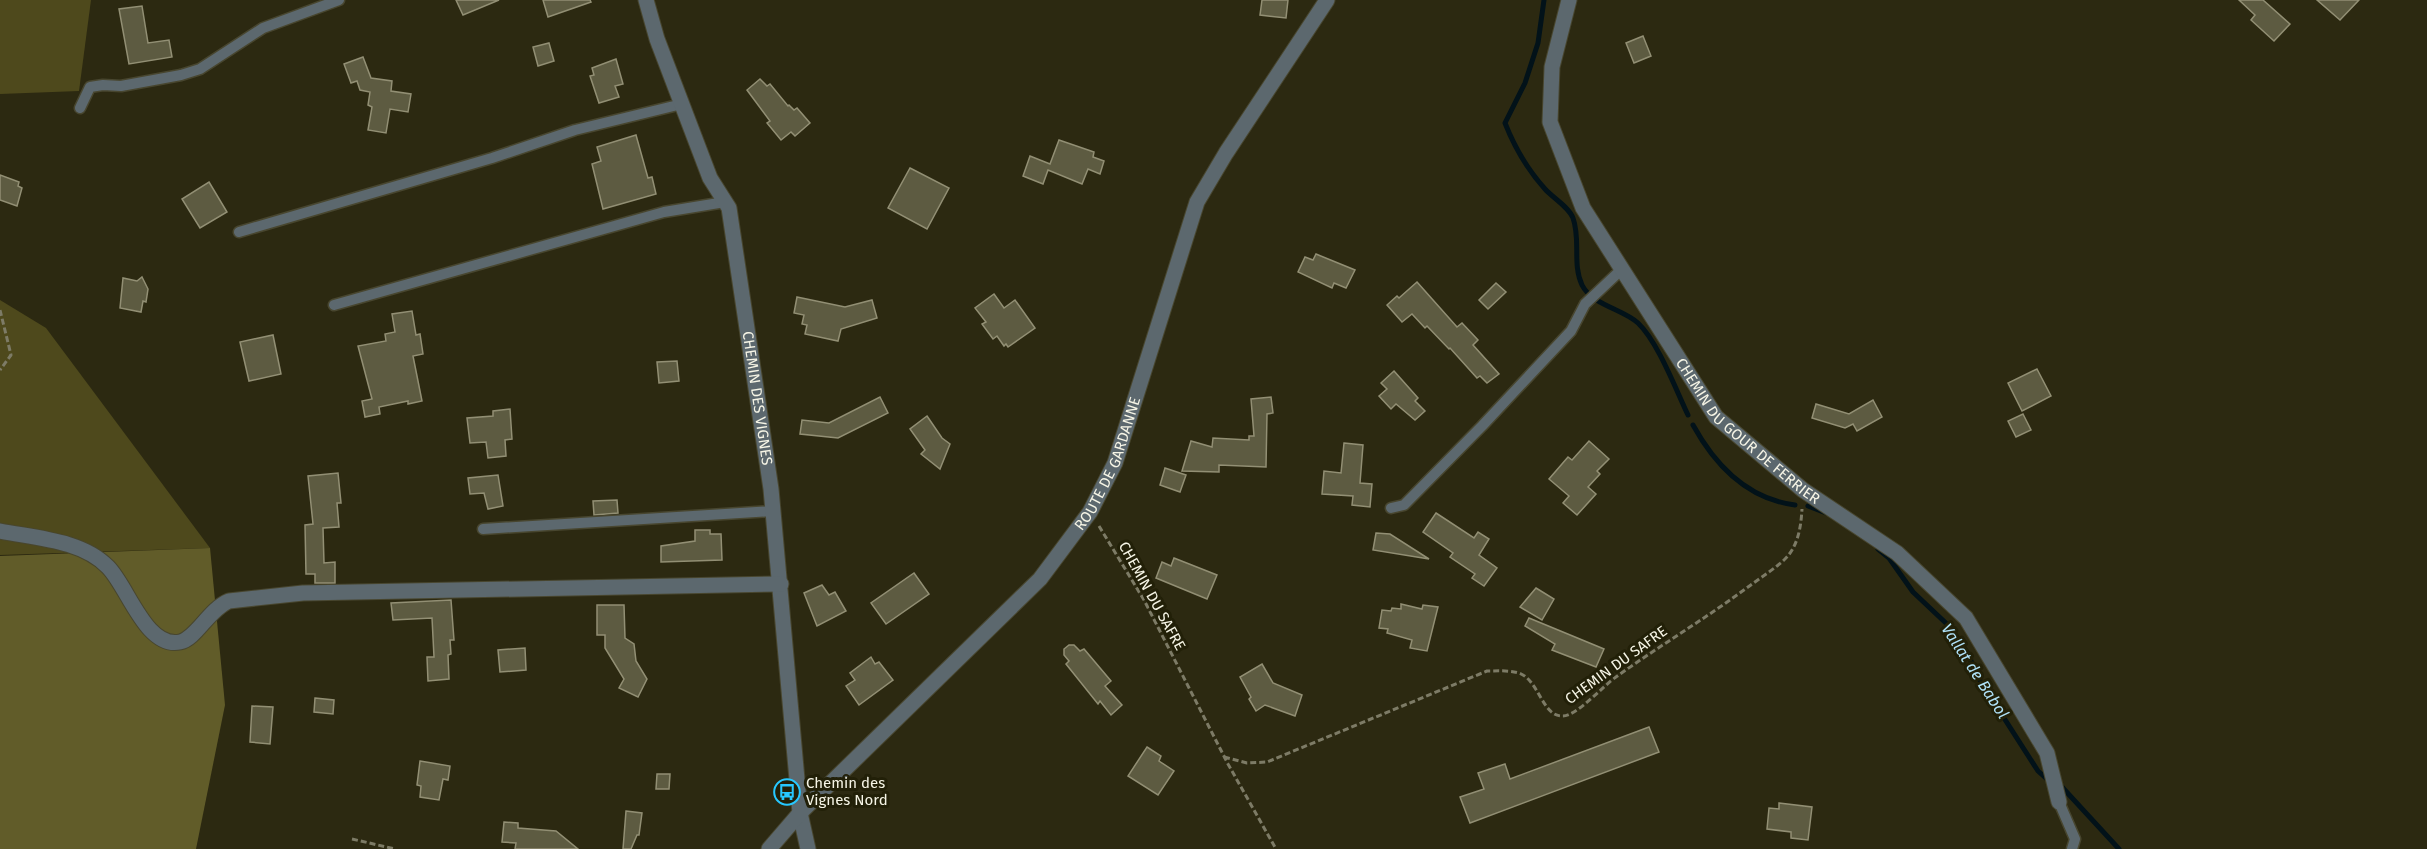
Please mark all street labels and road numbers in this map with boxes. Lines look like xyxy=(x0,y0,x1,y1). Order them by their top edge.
street label: CHEMIN DES VIGNES xyxy=(739,330,776,466)
street label: CHEMIN DU GOUR DE FERRIER xyxy=(1672,355,1823,508)
street label: ROUTE DE GARDANNE xyxy=(1070,395,1144,534)
street label: CHEMIN DU SAFRE xyxy=(1115,538,1189,654)
street label: CHEMIN DU SAFRE xyxy=(1561,622,1671,708)

